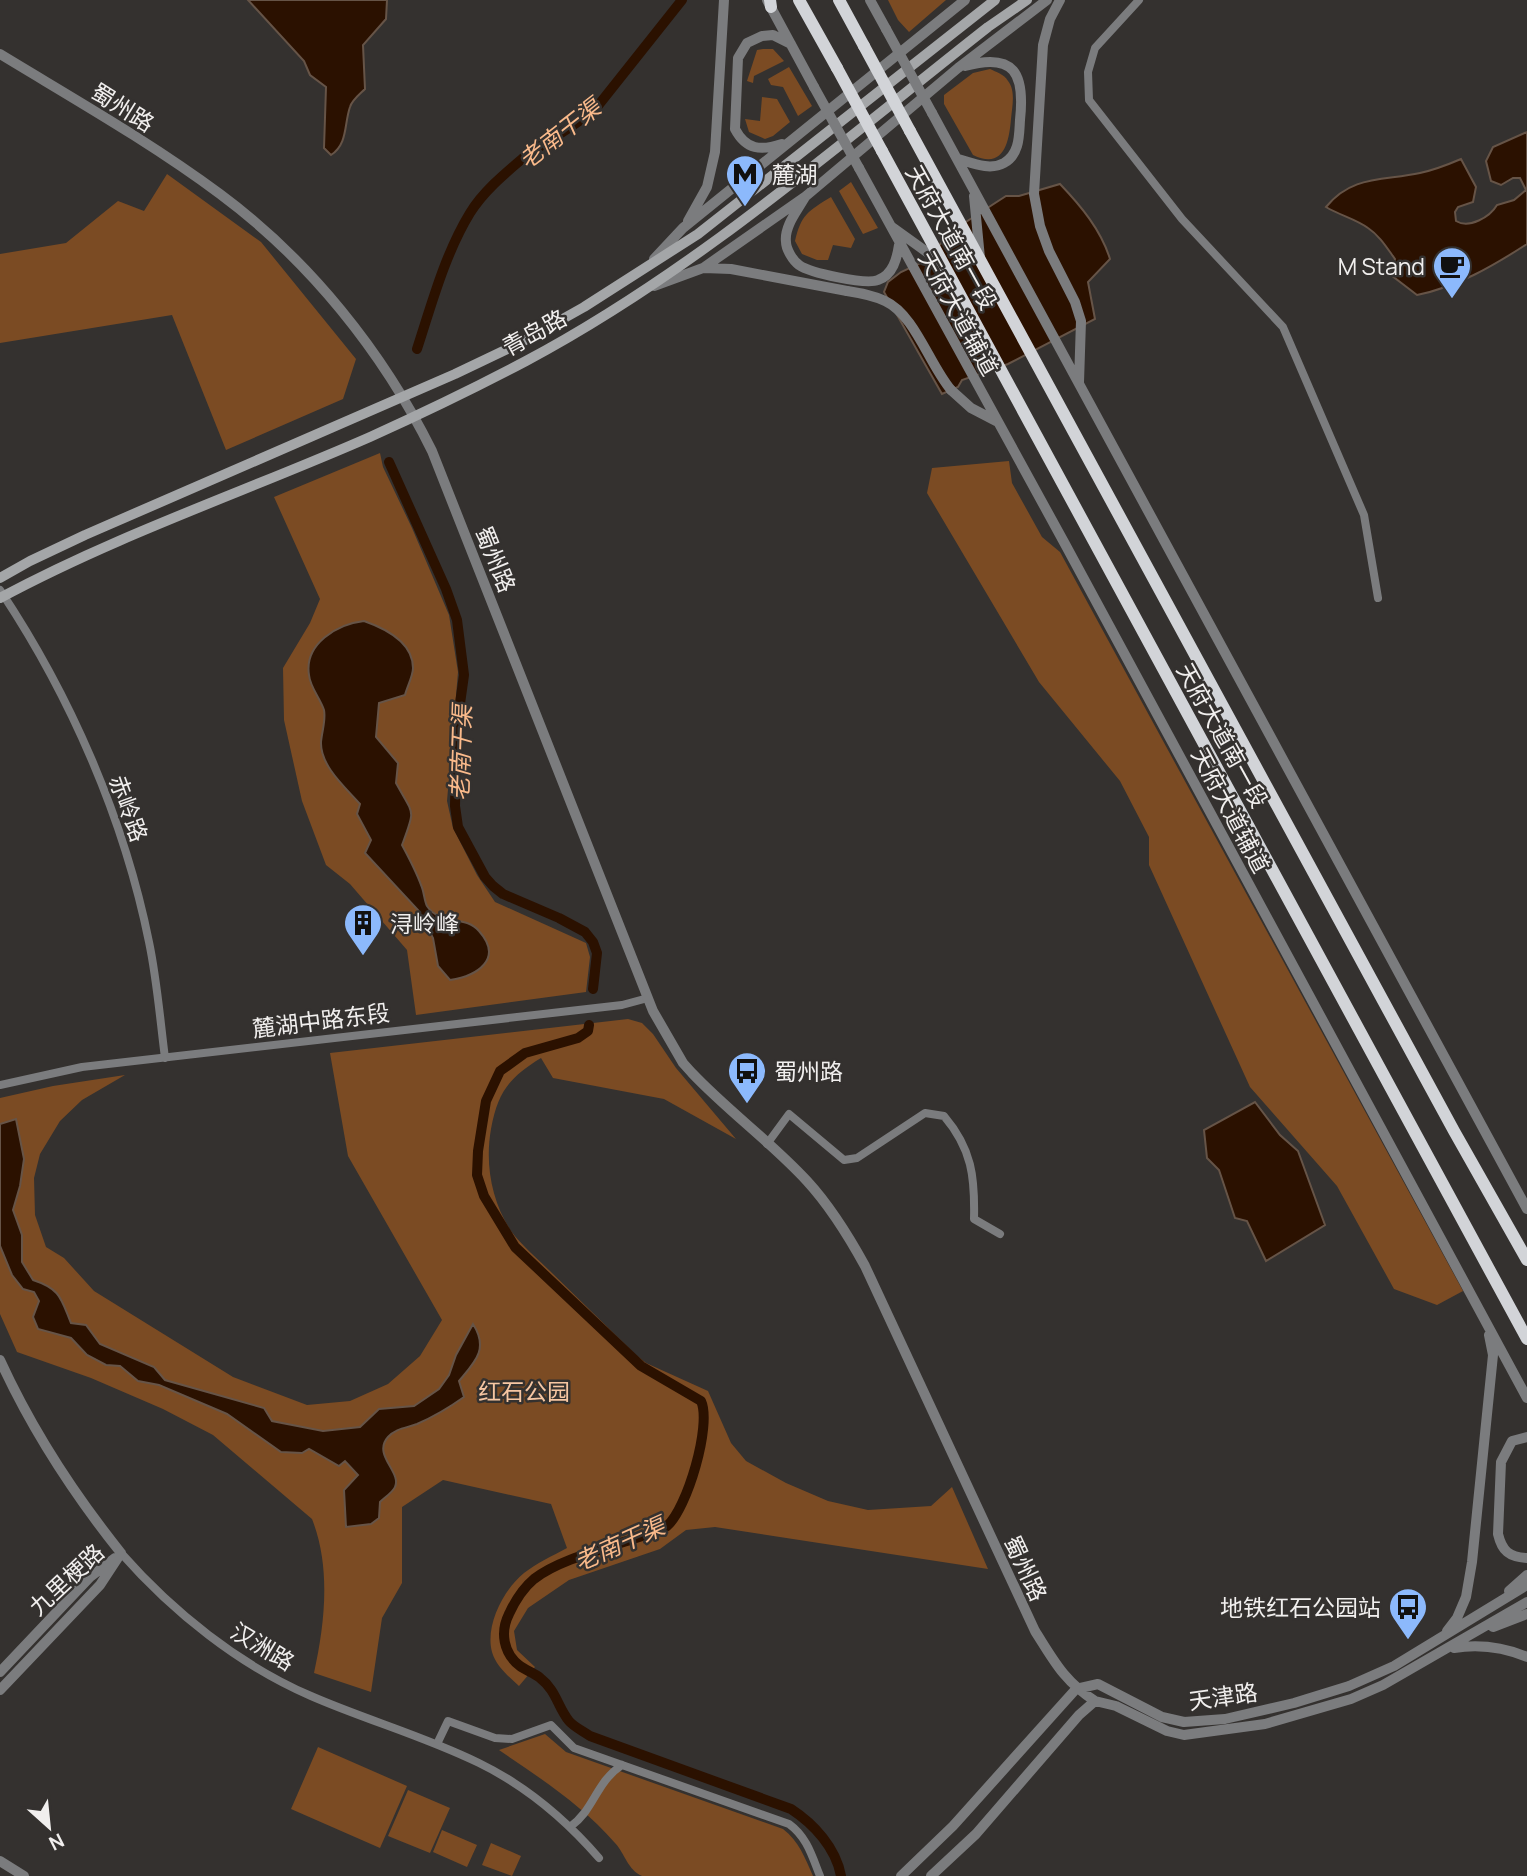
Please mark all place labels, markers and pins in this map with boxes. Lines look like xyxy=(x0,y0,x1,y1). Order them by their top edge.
metro station icon: 麓湖 xyxy=(724,153,766,208)
place label: 麓湖 xyxy=(772,158,818,190)
cafe icon: M Stand xyxy=(1431,245,1473,300)
place label: M Stand xyxy=(1338,250,1425,282)
building icon: 浔岭峰 xyxy=(342,902,384,957)
place label: 浔岭峰 xyxy=(390,907,459,939)
bus stop icon: 蜀州路 xyxy=(726,1050,768,1105)
place label: 蜀州路 xyxy=(774,1055,843,1087)
bus stop icon: 地铁红石公园站 xyxy=(1387,1586,1429,1641)
place label: 地铁红石公园站 xyxy=(1220,1591,1381,1623)

